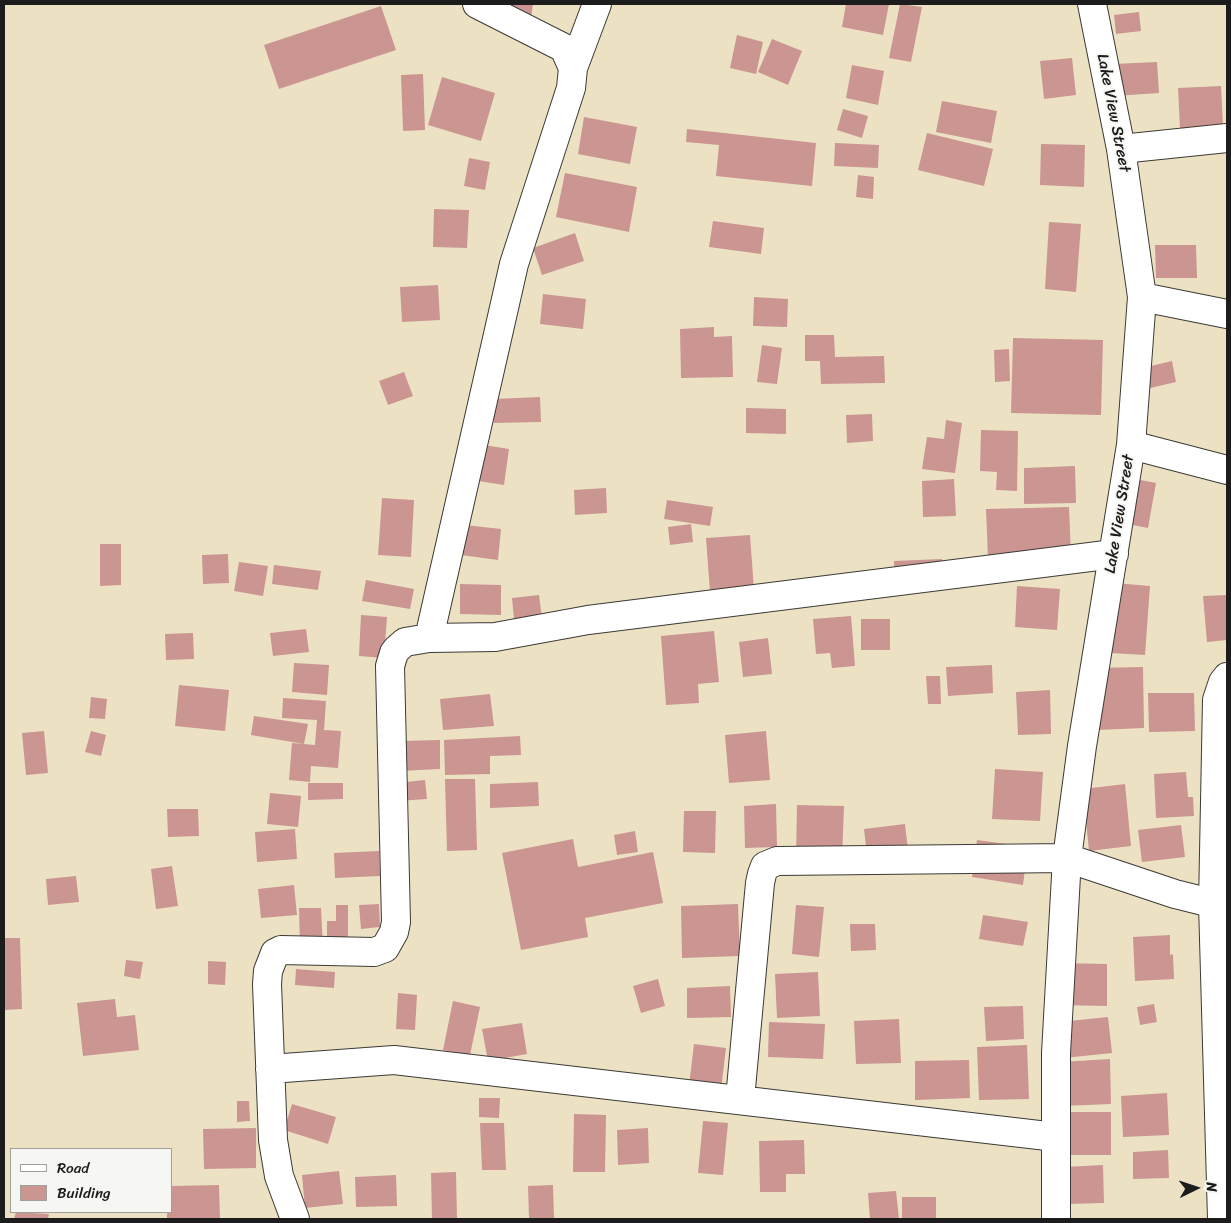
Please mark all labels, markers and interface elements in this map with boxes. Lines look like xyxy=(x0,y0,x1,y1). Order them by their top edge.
street label: Lake View Street xyxy=(1092,52,1134,174)
street label: Lake View Street xyxy=(1101,453,1139,575)
legend xyxy=(10,1148,172,1213)
text: Road xyxy=(57,1155,89,1181)
north arrow xyxy=(1171,1163,1221,1213)
text: Building xyxy=(57,1180,111,1206)
text: N xyxy=(1199,1181,1224,1193)

